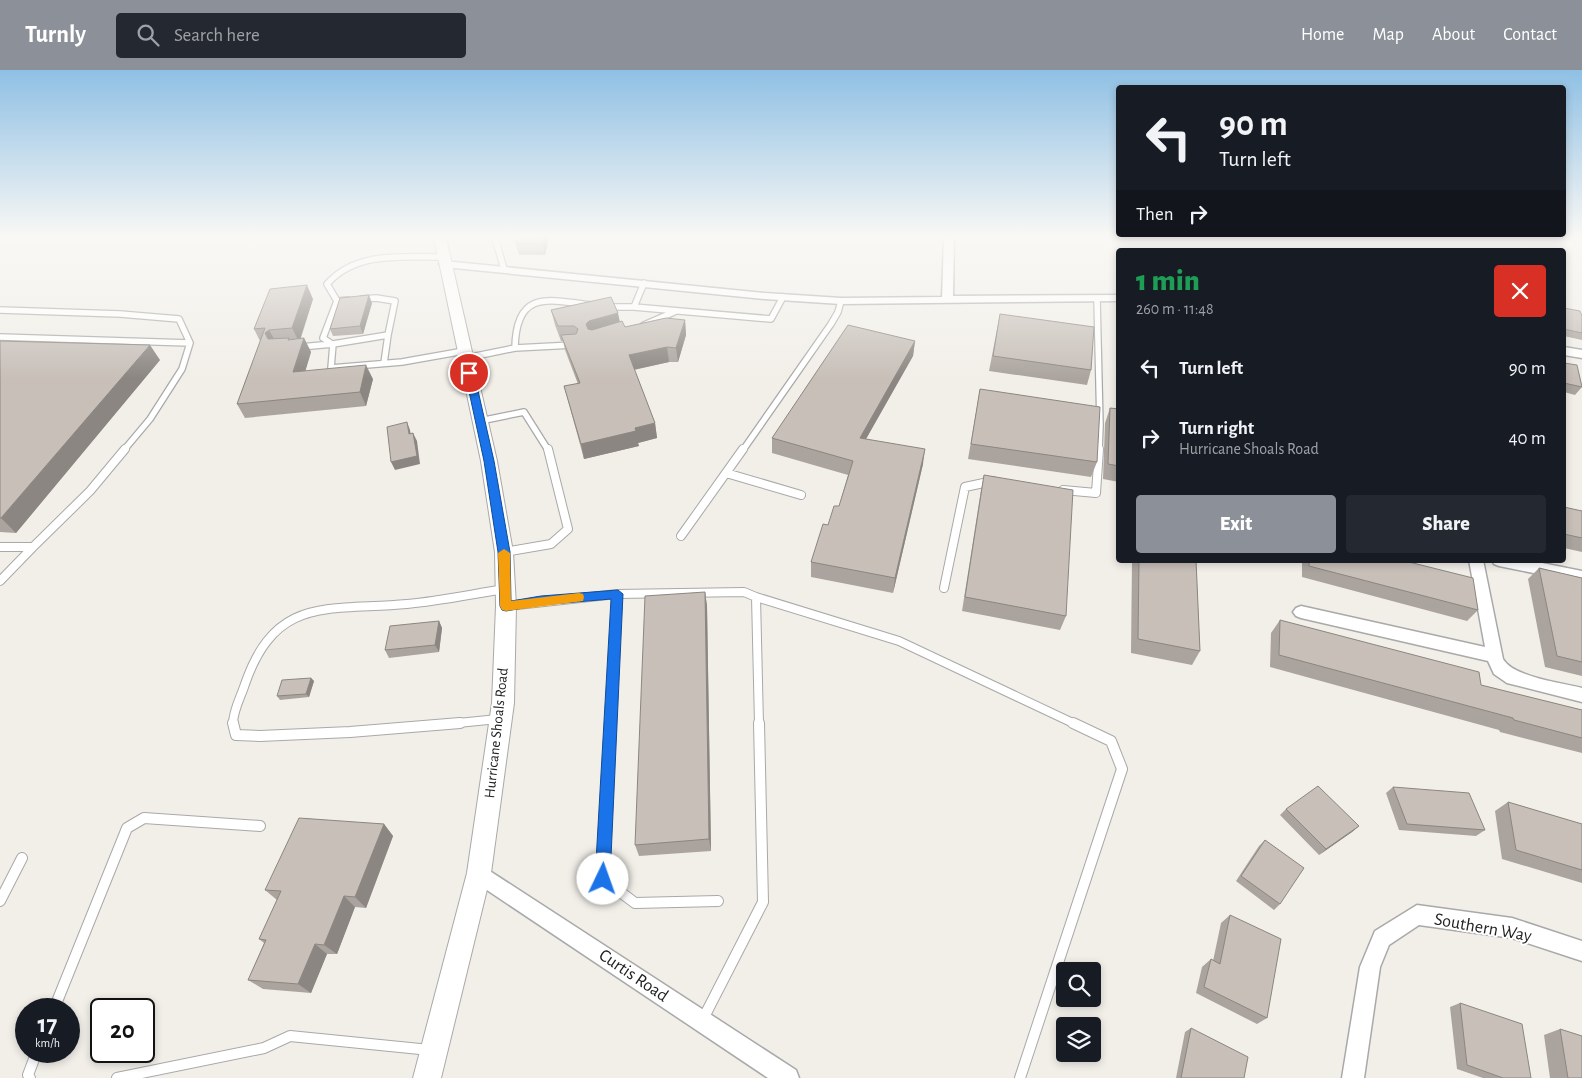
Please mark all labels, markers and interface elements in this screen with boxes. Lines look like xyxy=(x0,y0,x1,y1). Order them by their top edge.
search box xyxy=(116,13,466,58)
icon: search xyxy=(134,21,162,49)
text: Turnly xyxy=(25,23,86,47)
text: Search here xyxy=(174,26,260,45)
text: Home xyxy=(1301,26,1344,44)
text: Map xyxy=(1372,26,1404,44)
text: About xyxy=(1432,26,1475,44)
text: Contact xyxy=(1503,26,1557,44)
icon: left xyxy=(1136,105,1201,170)
text: 90 m xyxy=(1219,107,1288,142)
text: Turn left xyxy=(1219,148,1291,170)
icon: right xyxy=(1184,200,1212,228)
text: Then xyxy=(1136,205,1174,224)
button: close xyxy=(1494,265,1546,317)
text: 1 min xyxy=(1136,266,1200,296)
text: 260 m · 11:48 xyxy=(1136,301,1214,317)
pin xyxy=(448,352,490,394)
icon: left xyxy=(1136,354,1164,382)
icon: arrive xyxy=(455,359,483,387)
text: Turn left xyxy=(1179,359,1243,378)
text: 90 m xyxy=(1509,359,1546,378)
text: Turn right xyxy=(1179,419,1254,438)
icon: right xyxy=(1136,424,1164,452)
text: 40 m xyxy=(1508,429,1546,448)
text: Hurricane Shoals Road xyxy=(1179,441,1319,457)
button: Exit xyxy=(1136,495,1336,553)
button: Share xyxy=(1346,495,1546,553)
street label: Hurricane Shoals Road xyxy=(482,667,511,799)
position arrow xyxy=(576,852,628,904)
street label: Southern Way xyxy=(1433,911,1533,945)
street label: Curtis Road xyxy=(595,946,671,1006)
map controls xyxy=(1056,962,1101,1062)
button: search xyxy=(1056,962,1101,1007)
speed limit sign: 20 xyxy=(90,998,155,1063)
text: 17 xyxy=(38,1012,57,1037)
button: layers xyxy=(1056,1017,1101,1062)
text: km/h xyxy=(35,1037,60,1049)

